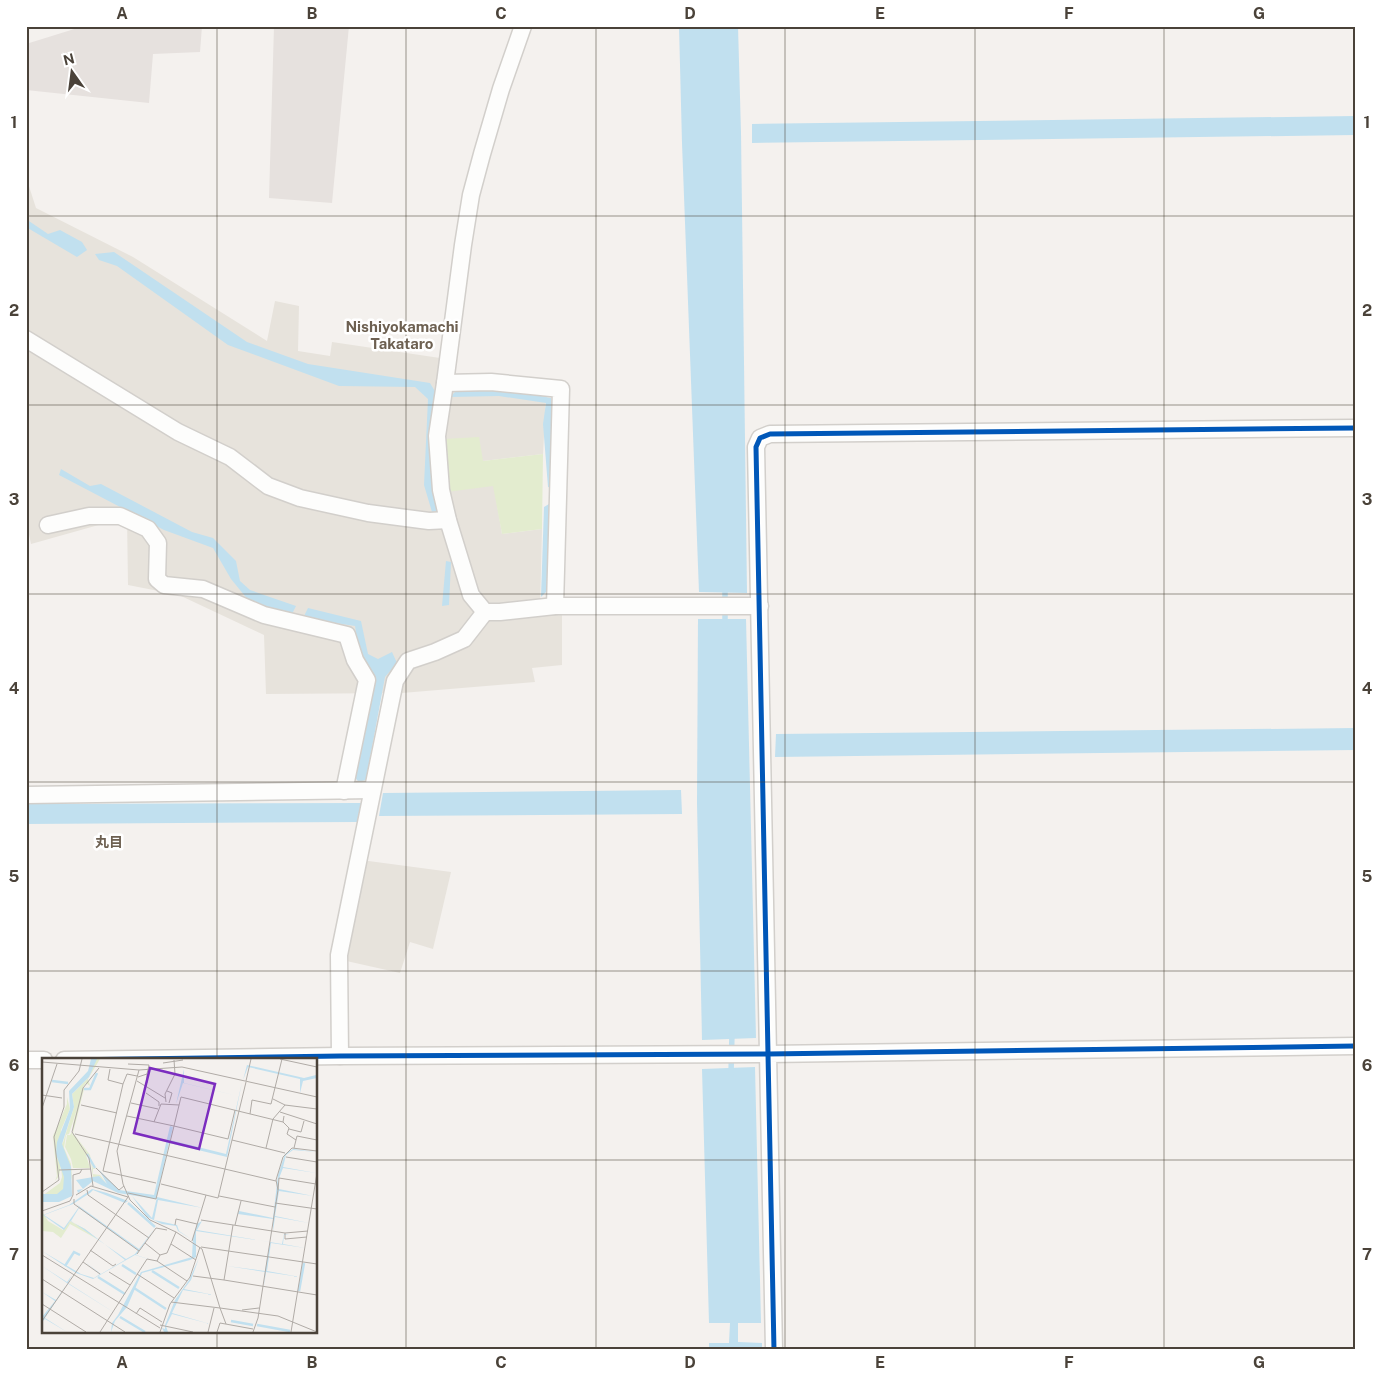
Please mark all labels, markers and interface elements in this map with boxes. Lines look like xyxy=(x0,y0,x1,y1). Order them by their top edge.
text: A xyxy=(116,4,128,23)
text: B xyxy=(307,4,318,23)
text: C xyxy=(495,4,507,23)
text: D xyxy=(684,4,696,23)
text: E xyxy=(875,4,885,23)
text: F xyxy=(1064,4,1074,23)
text: G xyxy=(1253,4,1265,23)
north arrow xyxy=(48,48,98,98)
text: N xyxy=(62,50,76,68)
text: 1 xyxy=(11,113,17,132)
text: 1 xyxy=(1364,113,1370,132)
text: 2 xyxy=(9,301,19,320)
text: 2 xyxy=(1362,301,1372,320)
district label: Nishiyokamachi Takataro xyxy=(345,318,459,352)
text: 3 xyxy=(9,490,19,509)
text: 3 xyxy=(1362,490,1372,509)
text: 4 xyxy=(9,679,20,698)
text: 4 xyxy=(1362,679,1373,698)
district label: 丸目 xyxy=(95,834,123,850)
text: 5 xyxy=(9,867,20,886)
text: 5 xyxy=(1362,867,1373,886)
text: 6 xyxy=(9,1056,19,1075)
text: 6 xyxy=(1362,1056,1372,1075)
inset map xyxy=(42,1058,318,1334)
text: 7 xyxy=(9,1245,19,1264)
text: 7 xyxy=(1362,1245,1372,1264)
text: A xyxy=(116,1353,128,1372)
text: B xyxy=(307,1353,318,1372)
text: C xyxy=(495,1353,507,1372)
text: D xyxy=(684,1353,696,1372)
text: E xyxy=(875,1353,885,1372)
text: F xyxy=(1064,1353,1074,1372)
text: G xyxy=(1253,1353,1265,1372)

